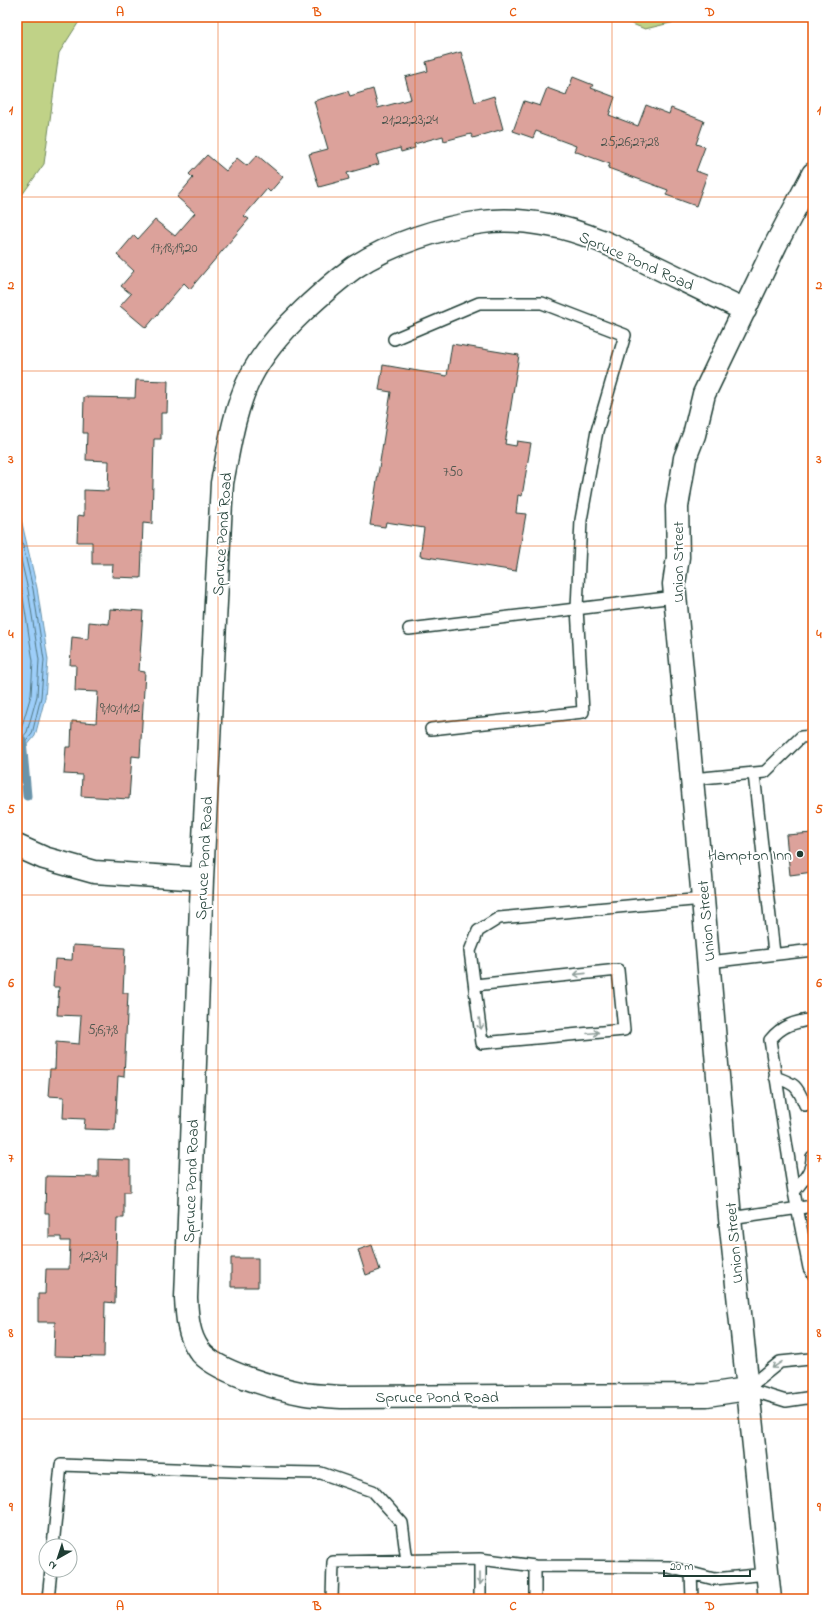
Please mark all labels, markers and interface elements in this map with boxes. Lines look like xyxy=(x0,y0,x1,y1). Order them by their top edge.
text: A xyxy=(116,3,124,22)
text: B xyxy=(312,3,322,22)
text: C xyxy=(509,3,517,22)
text: D xyxy=(704,3,715,22)
text: 1 xyxy=(9,101,14,120)
text: 1 xyxy=(817,101,822,120)
house number: 21;22;23;24 xyxy=(382,110,438,131)
house number: 25;26;27;28 xyxy=(601,132,659,153)
street label: Spruce Pond Road xyxy=(575,226,698,298)
house number: 17;18;19;20 xyxy=(150,238,198,259)
text: 2 xyxy=(7,276,15,295)
text: 2 xyxy=(815,276,823,295)
text: 3 xyxy=(7,450,14,469)
text: 3 xyxy=(815,450,822,469)
house number: 750 xyxy=(443,462,463,483)
street label: Spruce Pond Road xyxy=(207,472,239,597)
street label: Union Street xyxy=(667,521,691,603)
text: 4 xyxy=(7,625,14,644)
text: 4 xyxy=(815,625,822,644)
house number: 9;10;11;12 xyxy=(100,698,140,719)
street label: Spruce Pond Road xyxy=(190,796,220,920)
text: 5 xyxy=(7,800,15,819)
text: 5 xyxy=(815,800,823,819)
place label: Hampton Inn xyxy=(708,844,792,868)
marker: Hampton Inn xyxy=(795,849,805,859)
street label: Union Street xyxy=(691,879,722,962)
one-way arrow xyxy=(574,971,587,978)
text: 6 xyxy=(7,974,14,993)
text: 6 xyxy=(815,974,822,993)
one-way arrow xyxy=(476,1017,484,1030)
house number: 5;6;7;8 xyxy=(88,1020,118,1041)
one-way arrow xyxy=(586,1029,599,1037)
street label: Spruce Pond Road xyxy=(178,1119,206,1243)
text: 7 xyxy=(8,1149,14,1168)
text: 7 xyxy=(816,1149,822,1168)
street label: Union Street xyxy=(719,1201,750,1284)
house number: 1;2;3;4 xyxy=(79,1246,107,1267)
text: 8 xyxy=(8,1324,14,1343)
text: 8 xyxy=(816,1324,822,1343)
one-way arrow xyxy=(772,1361,783,1369)
street label: Spruce Pond Road xyxy=(375,1386,499,1410)
text: 9 xyxy=(8,1498,14,1517)
text: 9 xyxy=(816,1498,822,1517)
north arrow xyxy=(38,1538,78,1578)
scale bar xyxy=(664,1552,750,1578)
text: N xyxy=(44,1556,60,1574)
text: 20 m xyxy=(670,1558,693,1576)
one-way arrow xyxy=(476,1572,484,1585)
text: A xyxy=(116,1597,124,1616)
text: B xyxy=(312,1597,322,1616)
text: C xyxy=(509,1597,517,1616)
text: D xyxy=(704,1597,715,1616)

